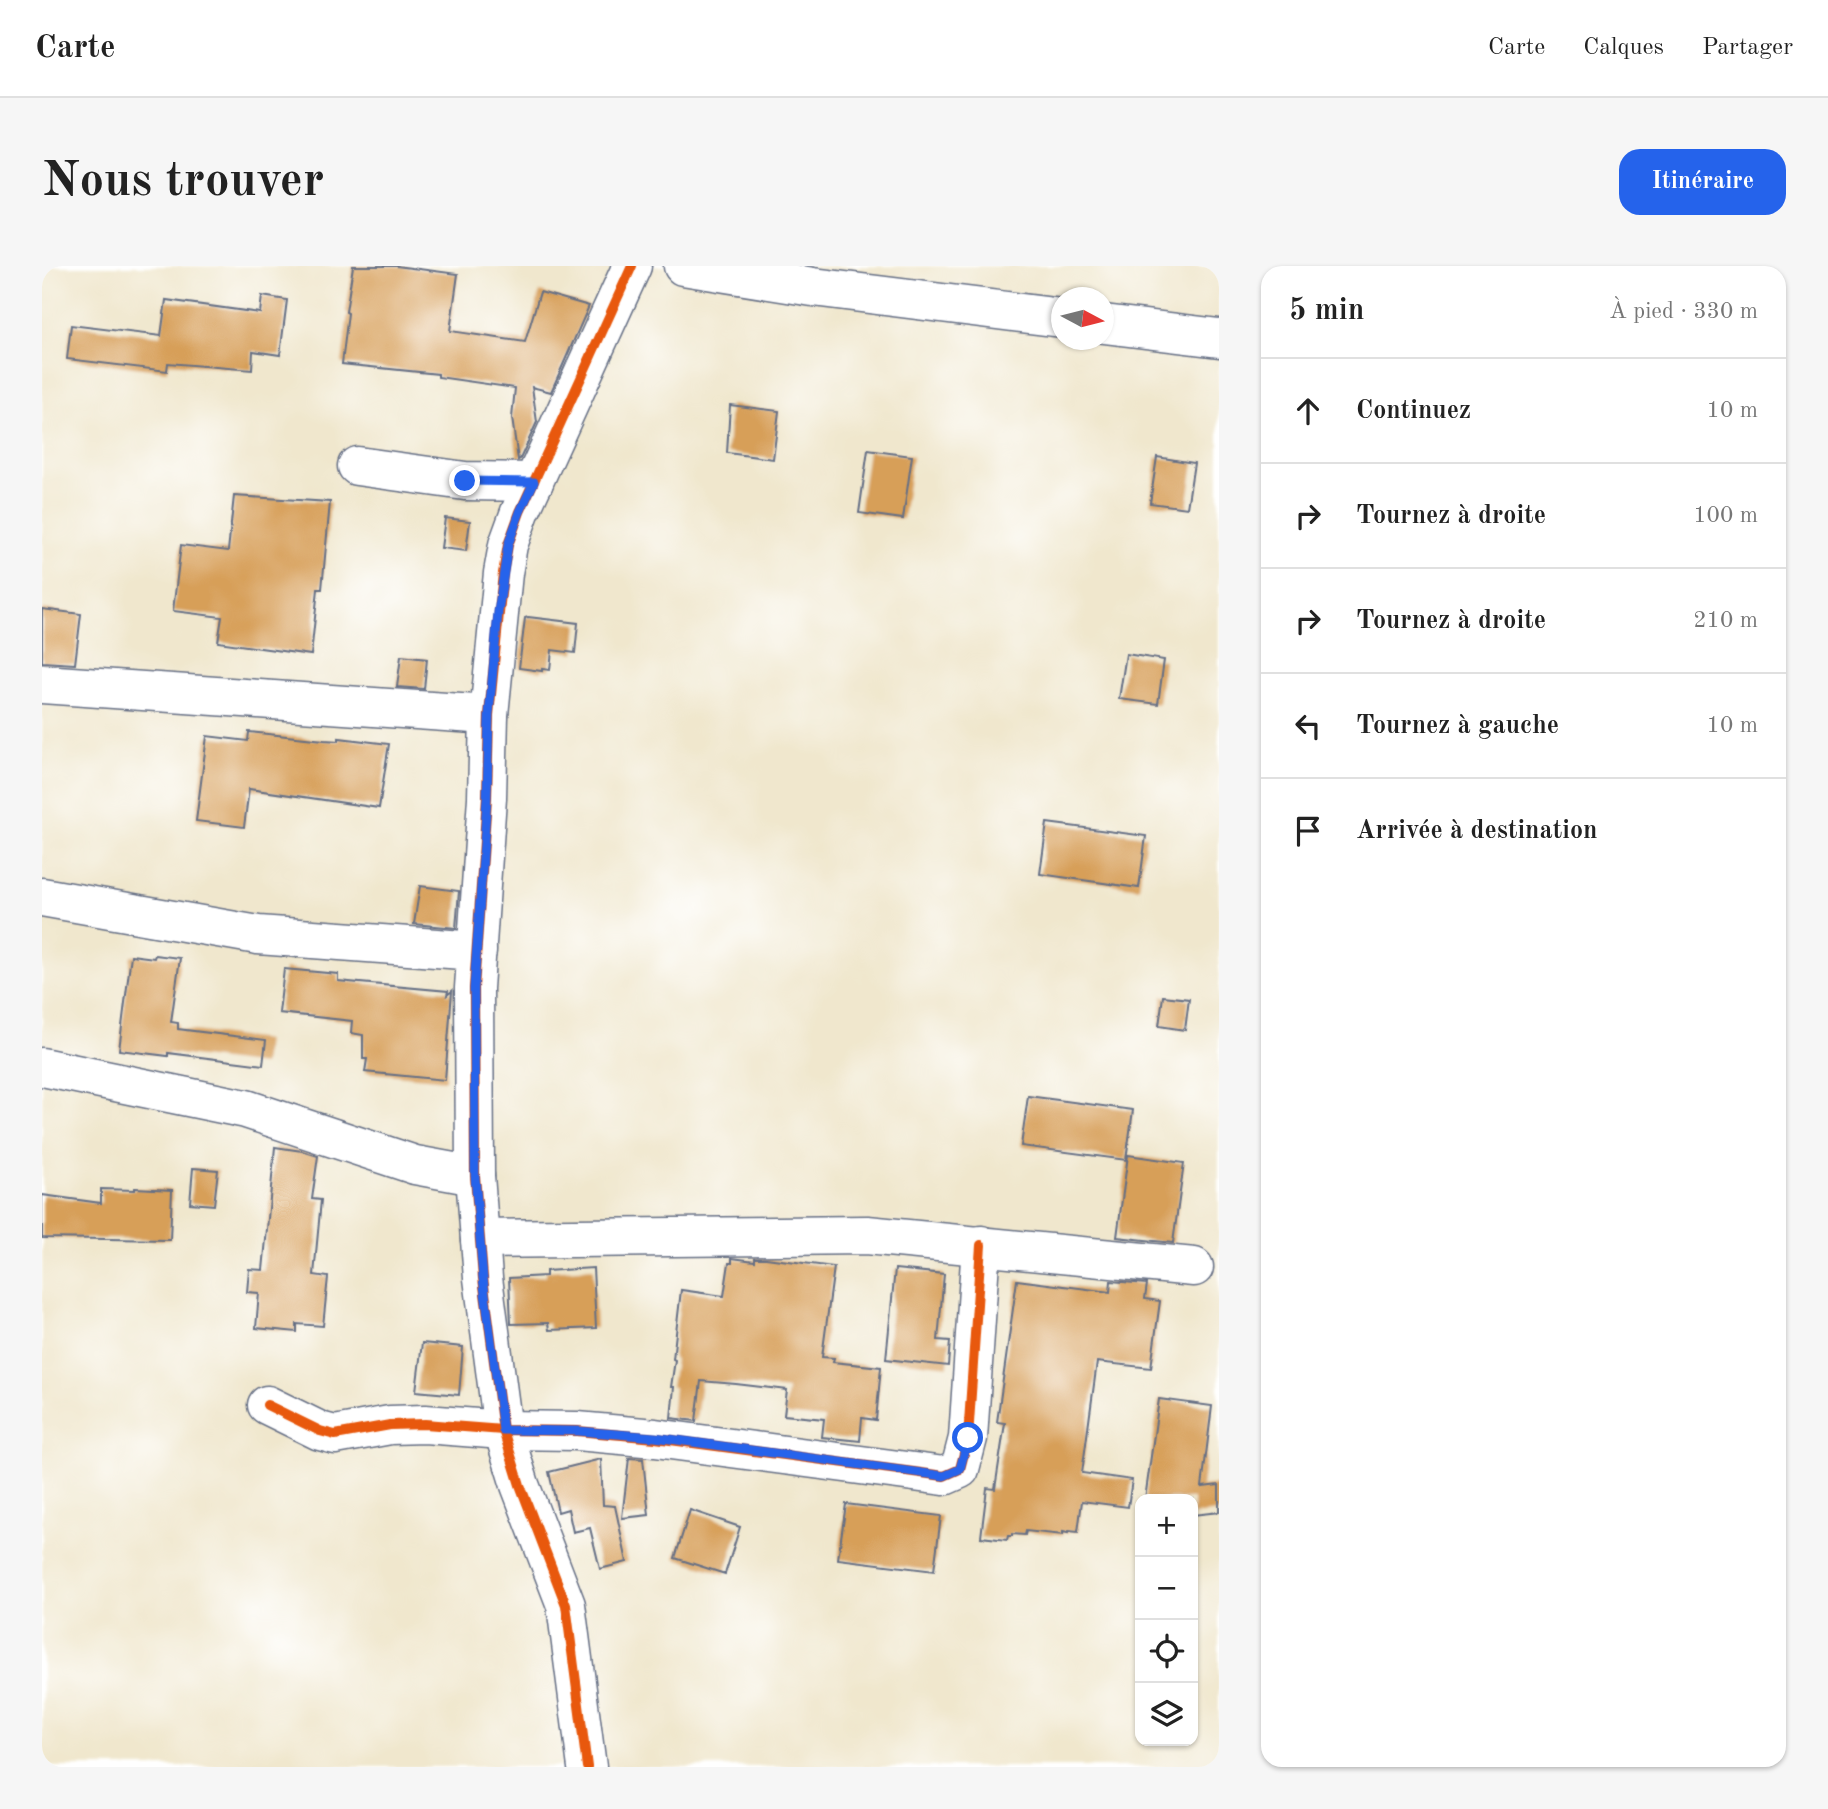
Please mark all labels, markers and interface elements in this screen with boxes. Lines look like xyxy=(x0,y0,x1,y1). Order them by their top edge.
text: Carte xyxy=(35,32,115,65)
text: Carte xyxy=(1488,36,1545,60)
text: Calques xyxy=(1583,36,1664,60)
text: Partager xyxy=(1702,36,1793,60)
button: Itinéraire xyxy=(1619,149,1786,215)
text: Nous trouver xyxy=(42,158,324,207)
north arrow xyxy=(1051,287,1114,350)
text: 5 min xyxy=(1289,296,1364,326)
text: À pied · 330 m xyxy=(1609,300,1758,323)
icon: ahead xyxy=(1289,392,1327,430)
text: Continuez xyxy=(1356,398,1471,424)
text: 10 m xyxy=(1707,399,1758,422)
route end xyxy=(449,465,480,496)
icon: right xyxy=(1289,497,1327,535)
text: Tournez à droite xyxy=(1356,503,1546,529)
text: 100 m xyxy=(1693,504,1758,527)
icon: right xyxy=(1289,602,1327,640)
text: Tournez à droite xyxy=(1356,608,1546,634)
text: 210 m xyxy=(1693,609,1758,632)
icon: left xyxy=(1289,707,1327,745)
text: Tournez à gauche xyxy=(1356,713,1559,739)
text: 10 m xyxy=(1707,714,1758,737)
icon: arrive xyxy=(1289,812,1327,850)
text: Arrivée à destination xyxy=(1356,818,1598,844)
route start xyxy=(952,1422,983,1453)
map controls xyxy=(1135,1494,1198,1746)
button: + xyxy=(1135,1494,1198,1557)
button: − xyxy=(1135,1557,1198,1620)
button: locate xyxy=(1135,1620,1198,1683)
button: layers xyxy=(1135,1683,1198,1746)

